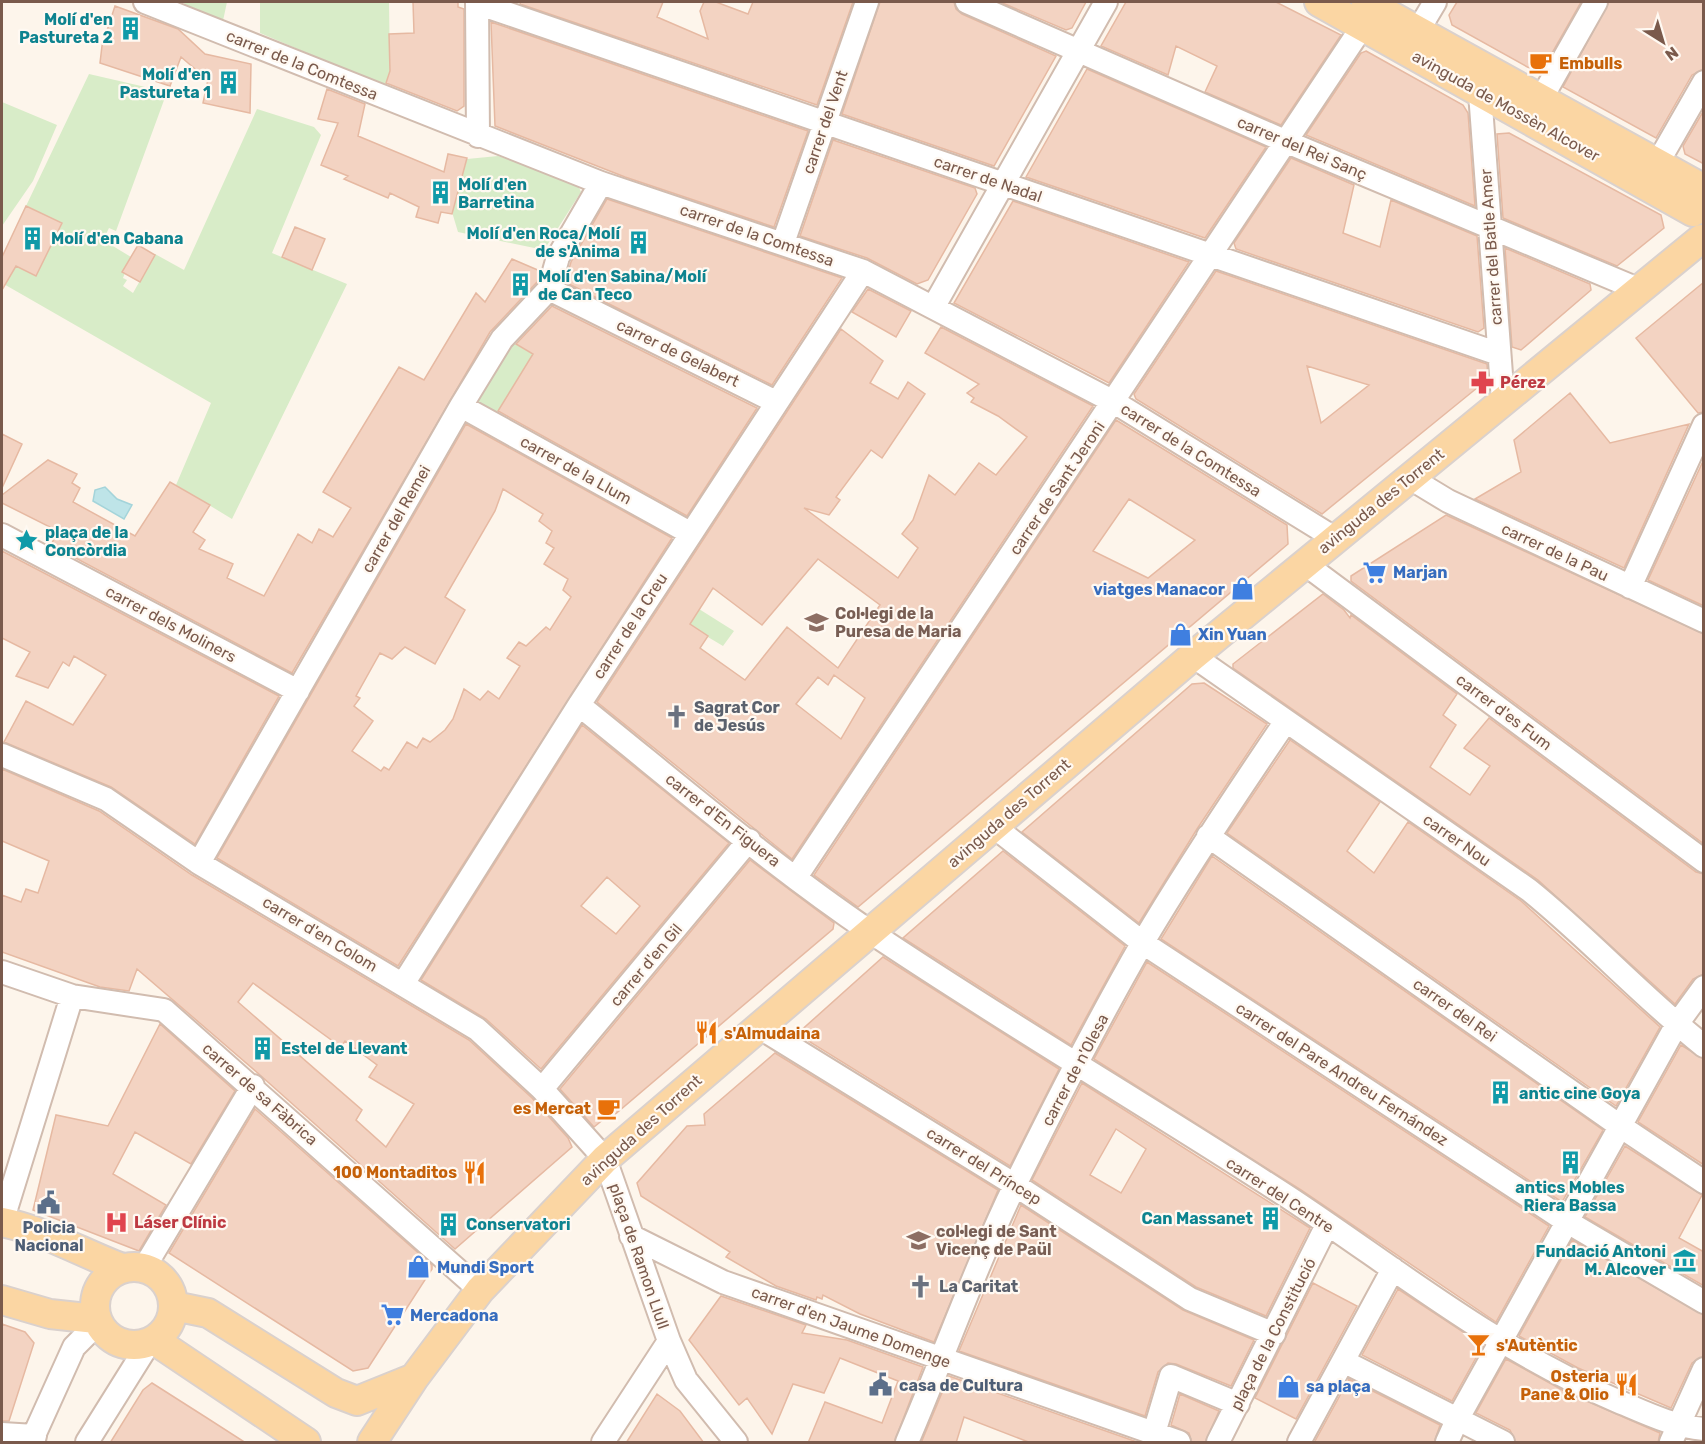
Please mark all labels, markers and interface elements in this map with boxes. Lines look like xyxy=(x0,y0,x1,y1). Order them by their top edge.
place label: Molí d'en Pastureta 2 xyxy=(19,10,113,47)
north arrow xyxy=(1633,12,1693,72)
building icon: Molí d'en Pastureta 2 xyxy=(118,15,144,41)
street label: carrer de la Comtessa xyxy=(224,26,380,104)
text: N xyxy=(1661,43,1682,65)
street label: avinguda de Mossèn Alcover xyxy=(1409,46,1603,166)
cafe icon: Embulls xyxy=(1528,50,1554,76)
place label: Embulls xyxy=(1559,54,1622,73)
place label: Molí d'en Pastureta 1 xyxy=(119,65,211,102)
street label: carrer del Vent xyxy=(798,68,852,176)
building icon: Molí d'en Pastureta 1 xyxy=(216,70,242,96)
street label: carrer del Rei Sanç xyxy=(1234,112,1370,184)
street label: carrer de Nadal xyxy=(932,152,1044,206)
street label: carrer del Batle Amer xyxy=(1476,168,1506,326)
place label: Molí d'en Barretina xyxy=(458,175,534,212)
building icon: Molí d'en Barretina xyxy=(427,180,453,206)
street label: carrer de la Comtessa xyxy=(677,200,837,270)
place label: Molí d'en Roca/Molí de s'Ànima xyxy=(467,224,621,261)
building icon: Molí d'en Cabana xyxy=(20,225,46,251)
place label: Molí d'en Cabana xyxy=(51,229,183,248)
building icon: Molí d'en Roca/Molí de s'Ànima xyxy=(625,229,651,255)
place label: Molí d'en Sabina/Molí de Can Teco xyxy=(538,267,708,304)
building icon: Molí d'en Sabina/Molí de Can Teco xyxy=(507,272,533,298)
street label: carrer de Gelabert xyxy=(614,315,742,391)
pharmacy icon: Pérez xyxy=(1469,369,1495,395)
place label: Pérez xyxy=(1500,373,1546,392)
street label: carrer de la Comtessa xyxy=(1117,399,1265,501)
street label: carrer de Sant Jeroni xyxy=(1005,418,1109,558)
street label: carrer de la Llum xyxy=(517,432,635,508)
street label: avinguda des Torrent xyxy=(1314,444,1448,558)
street label: carrer del Remei xyxy=(358,462,434,576)
street label: carrer de la Pau xyxy=(1498,519,1612,585)
place label: plaça de la Concòrdia xyxy=(45,523,128,560)
place icon: plaça de la Concòrdia xyxy=(14,528,40,554)
supermarket icon: Marjan xyxy=(1362,559,1388,585)
place label: Marjan xyxy=(1393,563,1448,582)
street label: carrer de la Creu xyxy=(589,569,671,683)
shop icon: viatges Manacor xyxy=(1230,576,1256,602)
place label: viatges Manacor xyxy=(1093,580,1226,599)
street label: carrer dels Moliners xyxy=(102,582,240,666)
place label: Col·legi de la Puresa de Maria xyxy=(835,604,961,641)
school or university icon: Col·legi de la Puresa de Maria xyxy=(804,609,830,635)
shop icon: Xin Yuan xyxy=(1167,621,1193,647)
place label: Xin Yuan xyxy=(1198,625,1267,644)
street label: carrer d'es Fum xyxy=(1452,670,1556,754)
place label: Sagrat Cor de Jesús xyxy=(694,698,781,735)
church icon: Sagrat Cor de Jesús xyxy=(663,703,689,729)
street label: avinguda des Torrent xyxy=(944,755,1074,871)
street label: carrer d'En Figuera xyxy=(662,769,784,871)
street label: carrer Nou xyxy=(1420,810,1494,870)
street label: carrer d'en Colom xyxy=(259,892,381,976)
street label: carrer d'en Gil xyxy=(606,920,686,1010)
street label: carrer del Rei xyxy=(1410,974,1500,1046)
street label: carrer del Pare Andreu Fernández xyxy=(1232,998,1452,1150)
street label: carrer de n'Olesa xyxy=(1037,1011,1113,1129)
restaurant icon: s'Almudaina xyxy=(693,1020,719,1046)
place label: s'Almudaina xyxy=(724,1024,820,1043)
building icon: Estel de Llevant xyxy=(250,1035,276,1061)
street label: carrer de sa Fàbrica xyxy=(199,1039,321,1149)
place label: Estel de Llevant xyxy=(281,1039,408,1058)
street label: avinguda des Torrent xyxy=(577,1071,705,1189)
building icon: antic cine Goya xyxy=(1488,1080,1514,1106)
place label: antic cine Goya xyxy=(1519,1084,1640,1103)
cafe icon: es Mercat xyxy=(596,1095,622,1121)
place label: es Mercat xyxy=(513,1099,592,1118)
street label: carrer del Príncep xyxy=(923,1123,1045,1209)
building icon: antics Mobles Riera Bassa xyxy=(1557,1149,1583,1175)
street label: carrer del Centre xyxy=(1222,1153,1338,1237)
restaurant icon: 100 Montaditos xyxy=(462,1159,488,1185)
place label: 100 Montaditos xyxy=(333,1163,457,1182)
place label: antics Mobles Riera Bassa xyxy=(1515,1178,1625,1215)
street label: plaça de Ramon Llull xyxy=(605,1181,673,1331)
public building icon: Policia Nacional xyxy=(36,1189,62,1215)
building icon: Can Massanet xyxy=(1258,1205,1284,1231)
hospital icon: Láser Clínic xyxy=(103,1209,129,1235)
place label: Can Massanet xyxy=(1142,1209,1254,1228)
building icon: Conservatori xyxy=(435,1211,461,1237)
place label: Láser Clínic xyxy=(134,1213,226,1232)
place label: Conservatori xyxy=(466,1215,571,1234)
place label: Policia Nacional xyxy=(14,1218,84,1255)
place label: col·legi de Sant Vicenç de Paül xyxy=(936,1222,1057,1259)
school or university icon: col·legi de Sant Vicenç de Paül xyxy=(905,1227,931,1253)
place label: Fundació Antoni M. Alcover xyxy=(1536,1242,1667,1279)
museum icon: Fundació Antoni M. Alcover xyxy=(1671,1247,1697,1273)
shop icon: Mundi Sport xyxy=(406,1254,432,1280)
street label: plaça de la Constitució xyxy=(1226,1255,1320,1413)
place label: Mundi Sport xyxy=(437,1258,535,1277)
church icon: La Caritat xyxy=(908,1273,934,1299)
place label: La Caritat xyxy=(939,1277,1019,1296)
street label: carrer d'en Jaume Domenge xyxy=(749,1282,953,1372)
supermarket icon: Mercadona xyxy=(379,1302,405,1328)
place label: Mercadona xyxy=(410,1306,498,1325)
bar icon: s'Autèntic xyxy=(1465,1332,1491,1358)
place label: s'Autèntic xyxy=(1496,1336,1578,1355)
place label: Osteria Pane & Olio xyxy=(1520,1367,1609,1404)
public building icon: casa de Cultura xyxy=(868,1372,894,1398)
restaurant icon: Osteria Pane & Olio xyxy=(1614,1372,1640,1398)
shop icon: sa plaça xyxy=(1275,1373,1301,1399)
place label: casa de Cultura xyxy=(899,1376,1023,1395)
place label: sa plaça xyxy=(1306,1377,1371,1396)

